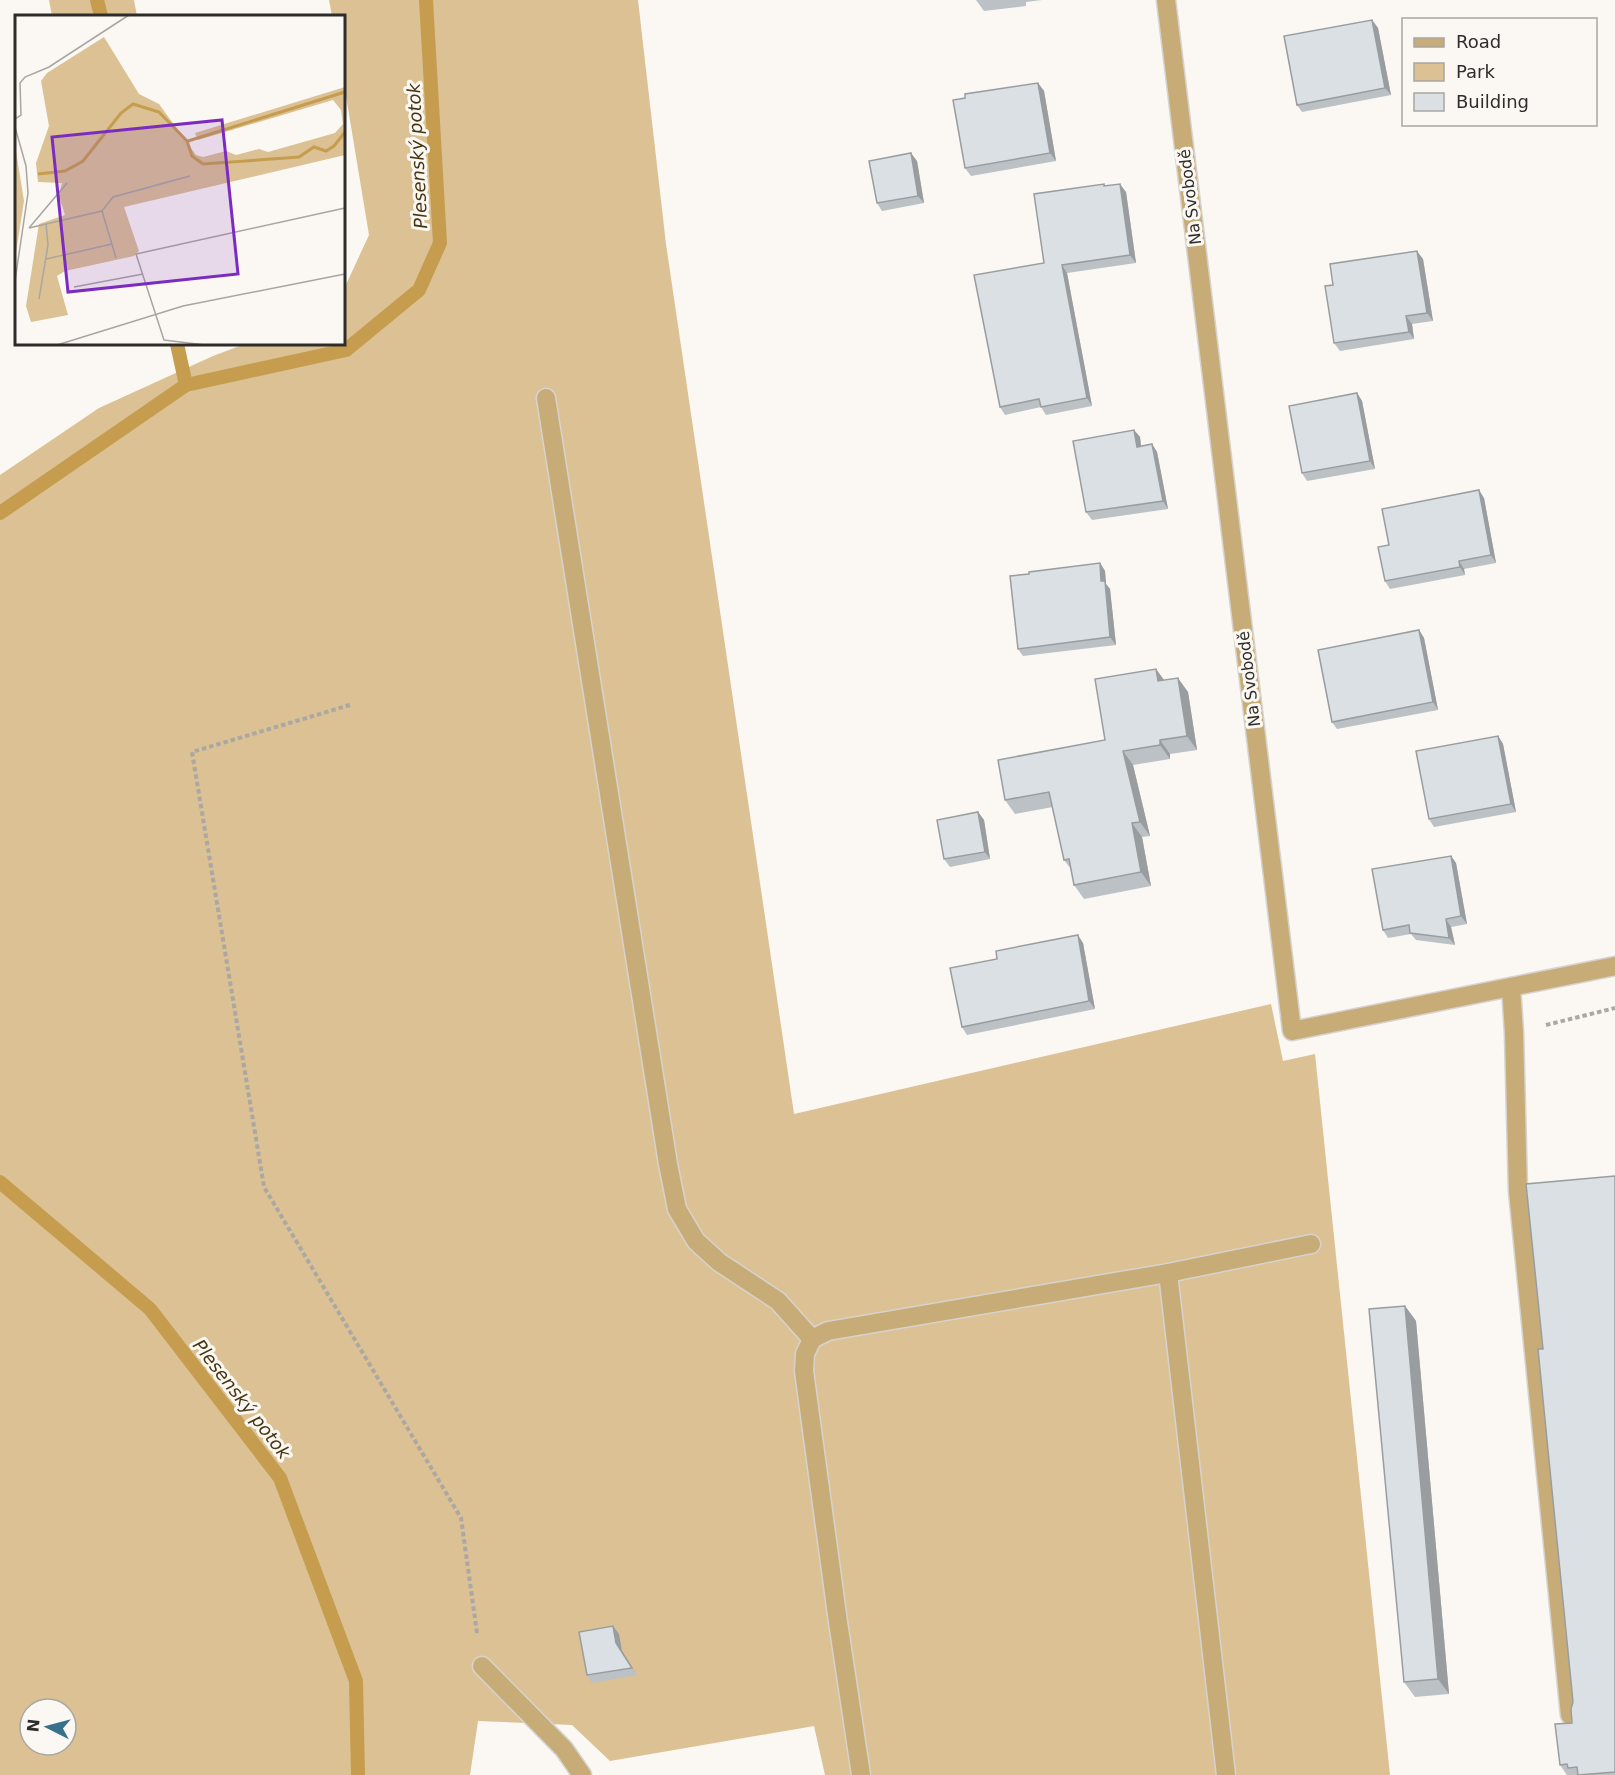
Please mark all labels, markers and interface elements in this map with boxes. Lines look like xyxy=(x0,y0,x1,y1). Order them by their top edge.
inset map xyxy=(15,15,345,345)
legend xyxy=(1402,18,1597,126)
text: Road xyxy=(1456,31,1501,52)
text: Park xyxy=(1456,61,1495,82)
water label: Plesenský potok xyxy=(403,81,431,229)
text: Building xyxy=(1456,91,1529,112)
street label: Na Svobodě xyxy=(1175,148,1205,246)
street label: Na Svobodě xyxy=(1234,630,1264,728)
water label: Plesenský potok xyxy=(189,1335,296,1464)
north arrow xyxy=(18,1697,78,1757)
text: N xyxy=(23,1718,44,1733)

